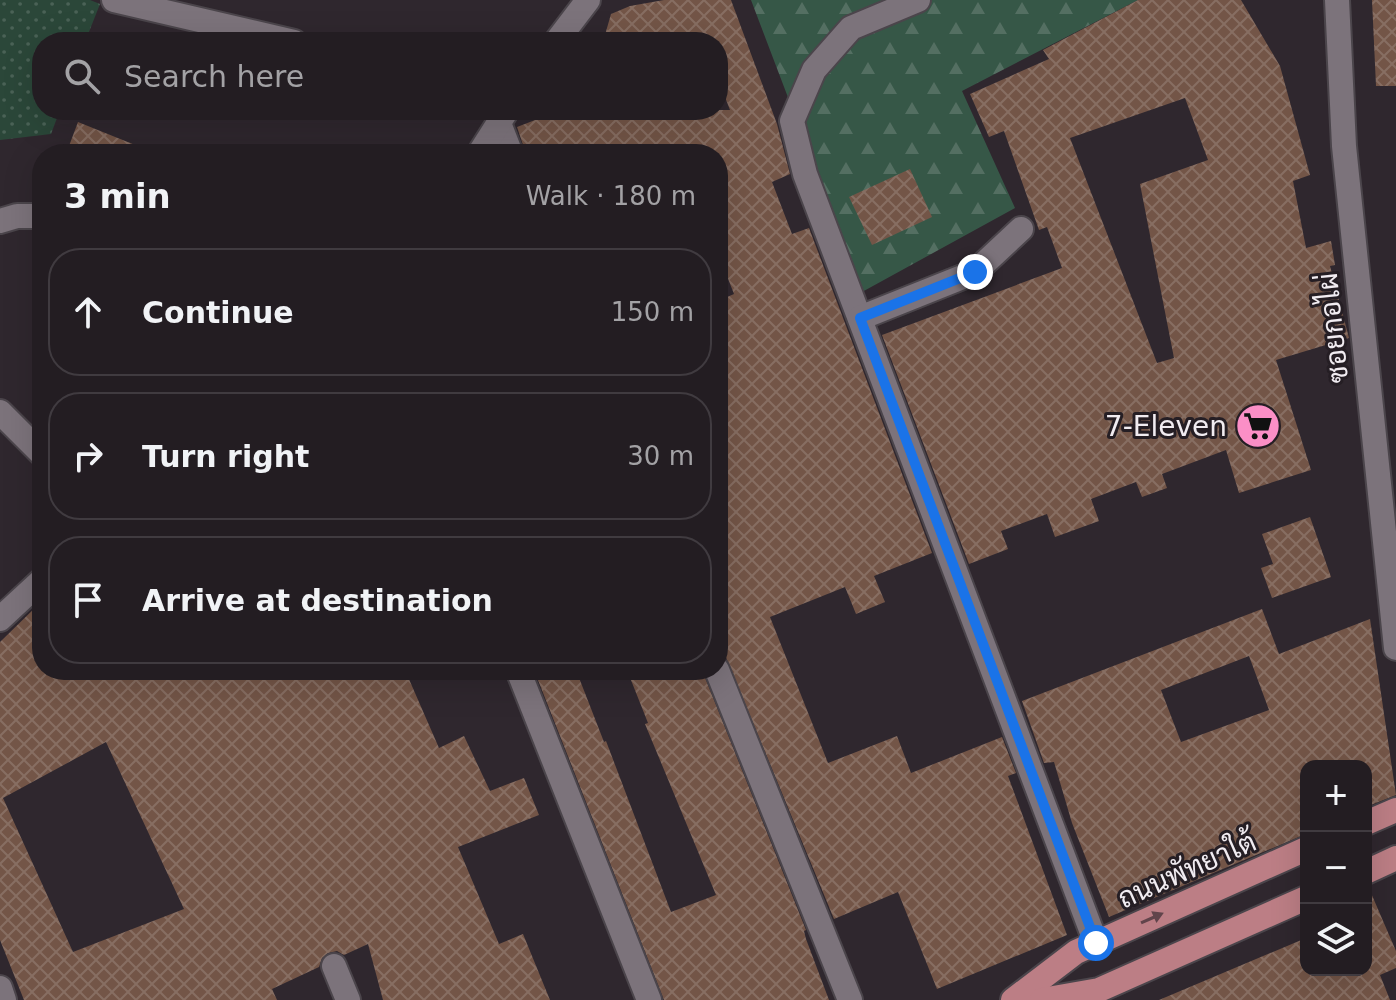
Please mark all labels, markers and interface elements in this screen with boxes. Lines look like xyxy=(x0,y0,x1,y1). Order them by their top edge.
search box xyxy=(32,32,728,120)
icon: search xyxy=(60,54,104,98)
text: Search here xyxy=(124,59,304,94)
text: 3 min xyxy=(64,176,171,216)
text: Walk · 180 m xyxy=(526,181,696,211)
route end xyxy=(957,254,993,290)
street label: ซอยกอไผ่ xyxy=(1308,271,1355,385)
icon: ahead xyxy=(66,290,110,334)
text: Continue xyxy=(142,295,294,330)
text: 150 m xyxy=(611,297,694,327)
supermarket icon: 7-Eleven xyxy=(1234,402,1282,450)
place label: 7-Eleven xyxy=(1105,410,1227,443)
icon: right xyxy=(66,434,110,478)
text: Turn right xyxy=(142,439,309,474)
text: 30 m xyxy=(627,441,694,471)
icon: arrive xyxy=(66,578,110,622)
text: Arrive at destination xyxy=(142,583,493,618)
map controls xyxy=(1300,760,1372,976)
button: + xyxy=(1300,760,1372,832)
street label: ถนนพัทยาใต้ xyxy=(1112,822,1262,915)
button: − xyxy=(1300,832,1372,904)
button: layers xyxy=(1300,904,1372,976)
one-way arrow xyxy=(1140,911,1164,925)
route start xyxy=(1078,925,1114,961)

